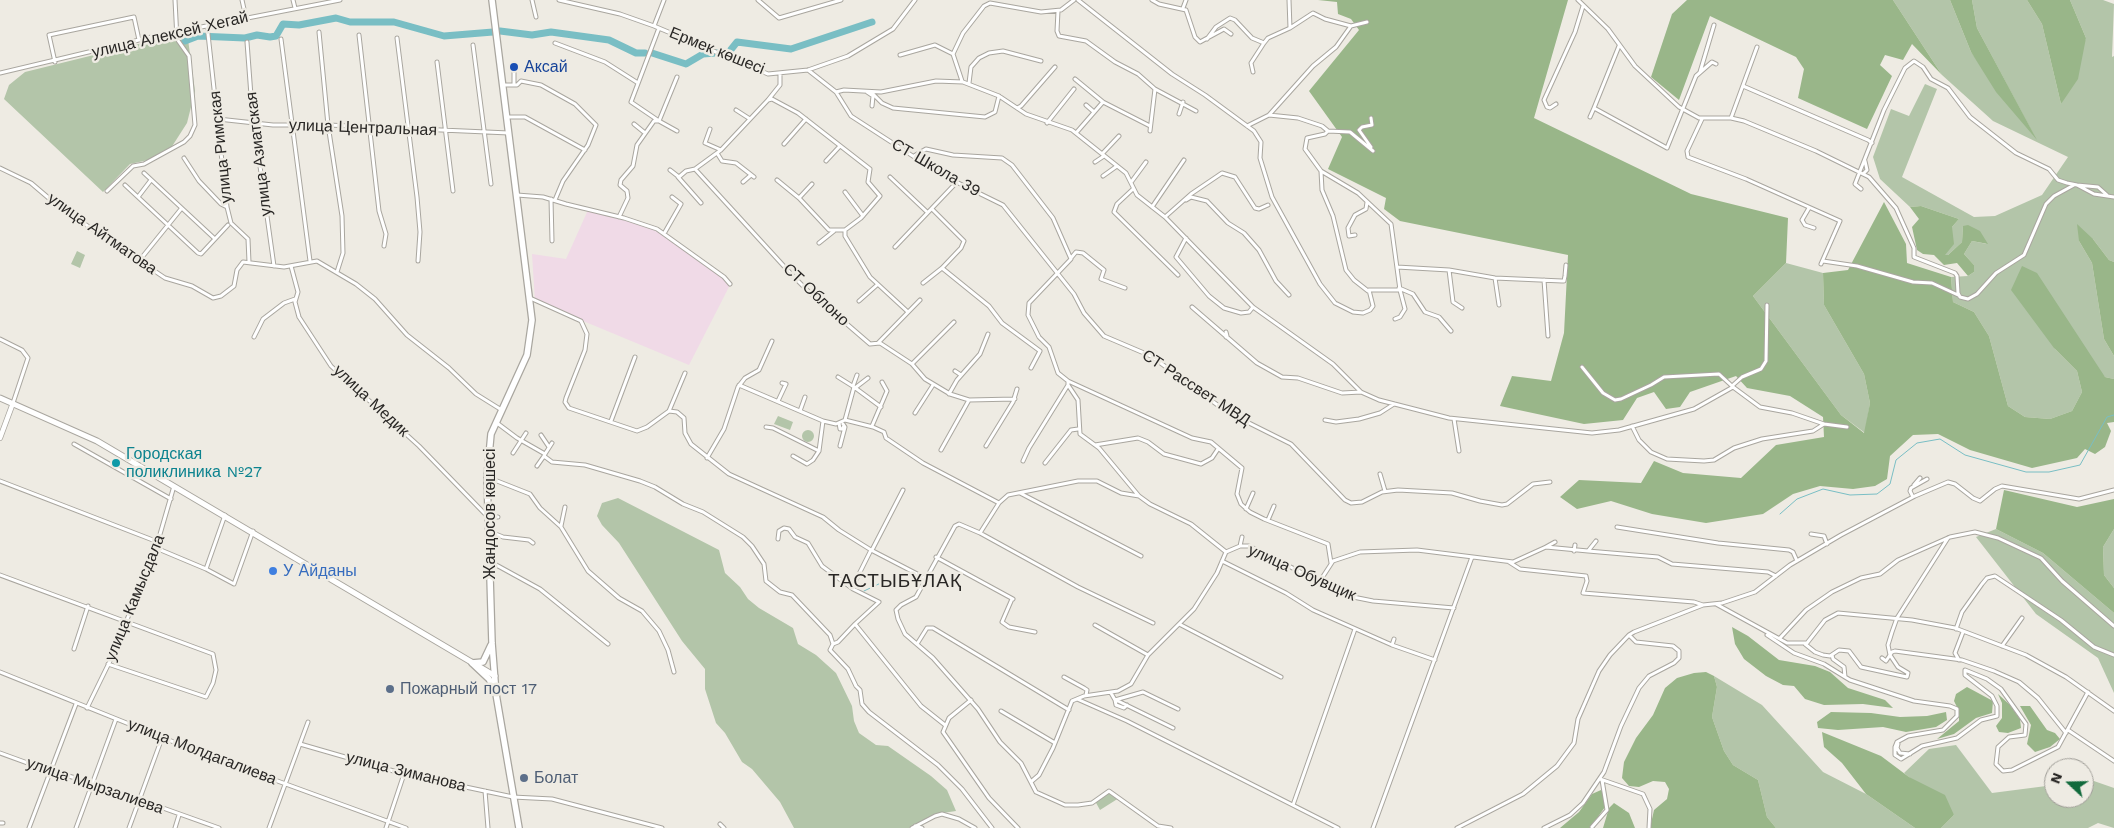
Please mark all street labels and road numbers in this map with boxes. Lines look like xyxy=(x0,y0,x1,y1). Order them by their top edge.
street label: улица Алексей Хегай xyxy=(90,8,250,62)
street label: Ермек көшесі xyxy=(667,23,767,79)
street label: улица Римская xyxy=(206,90,236,204)
street label: улица Азиатская xyxy=(242,91,276,217)
street label: улица Центральная xyxy=(289,116,437,140)
street label: СТ Школа 39 xyxy=(888,135,984,201)
street label: улица Айтматова xyxy=(44,189,160,279)
street label: СТ Облоно xyxy=(779,260,853,330)
street label: СТ Рассвет МВД xyxy=(1138,346,1254,430)
street label: улица Медик xyxy=(329,361,413,441)
street label: Жандосов көшесі xyxy=(480,448,500,580)
street label: улица Камысдала xyxy=(101,532,169,664)
street label: улица Обувщик xyxy=(1245,541,1359,605)
street label: улица Молдагалиева xyxy=(125,715,279,789)
street label: улица Зиманова xyxy=(344,748,468,796)
street label: улица Мырзалиева xyxy=(24,754,166,818)

